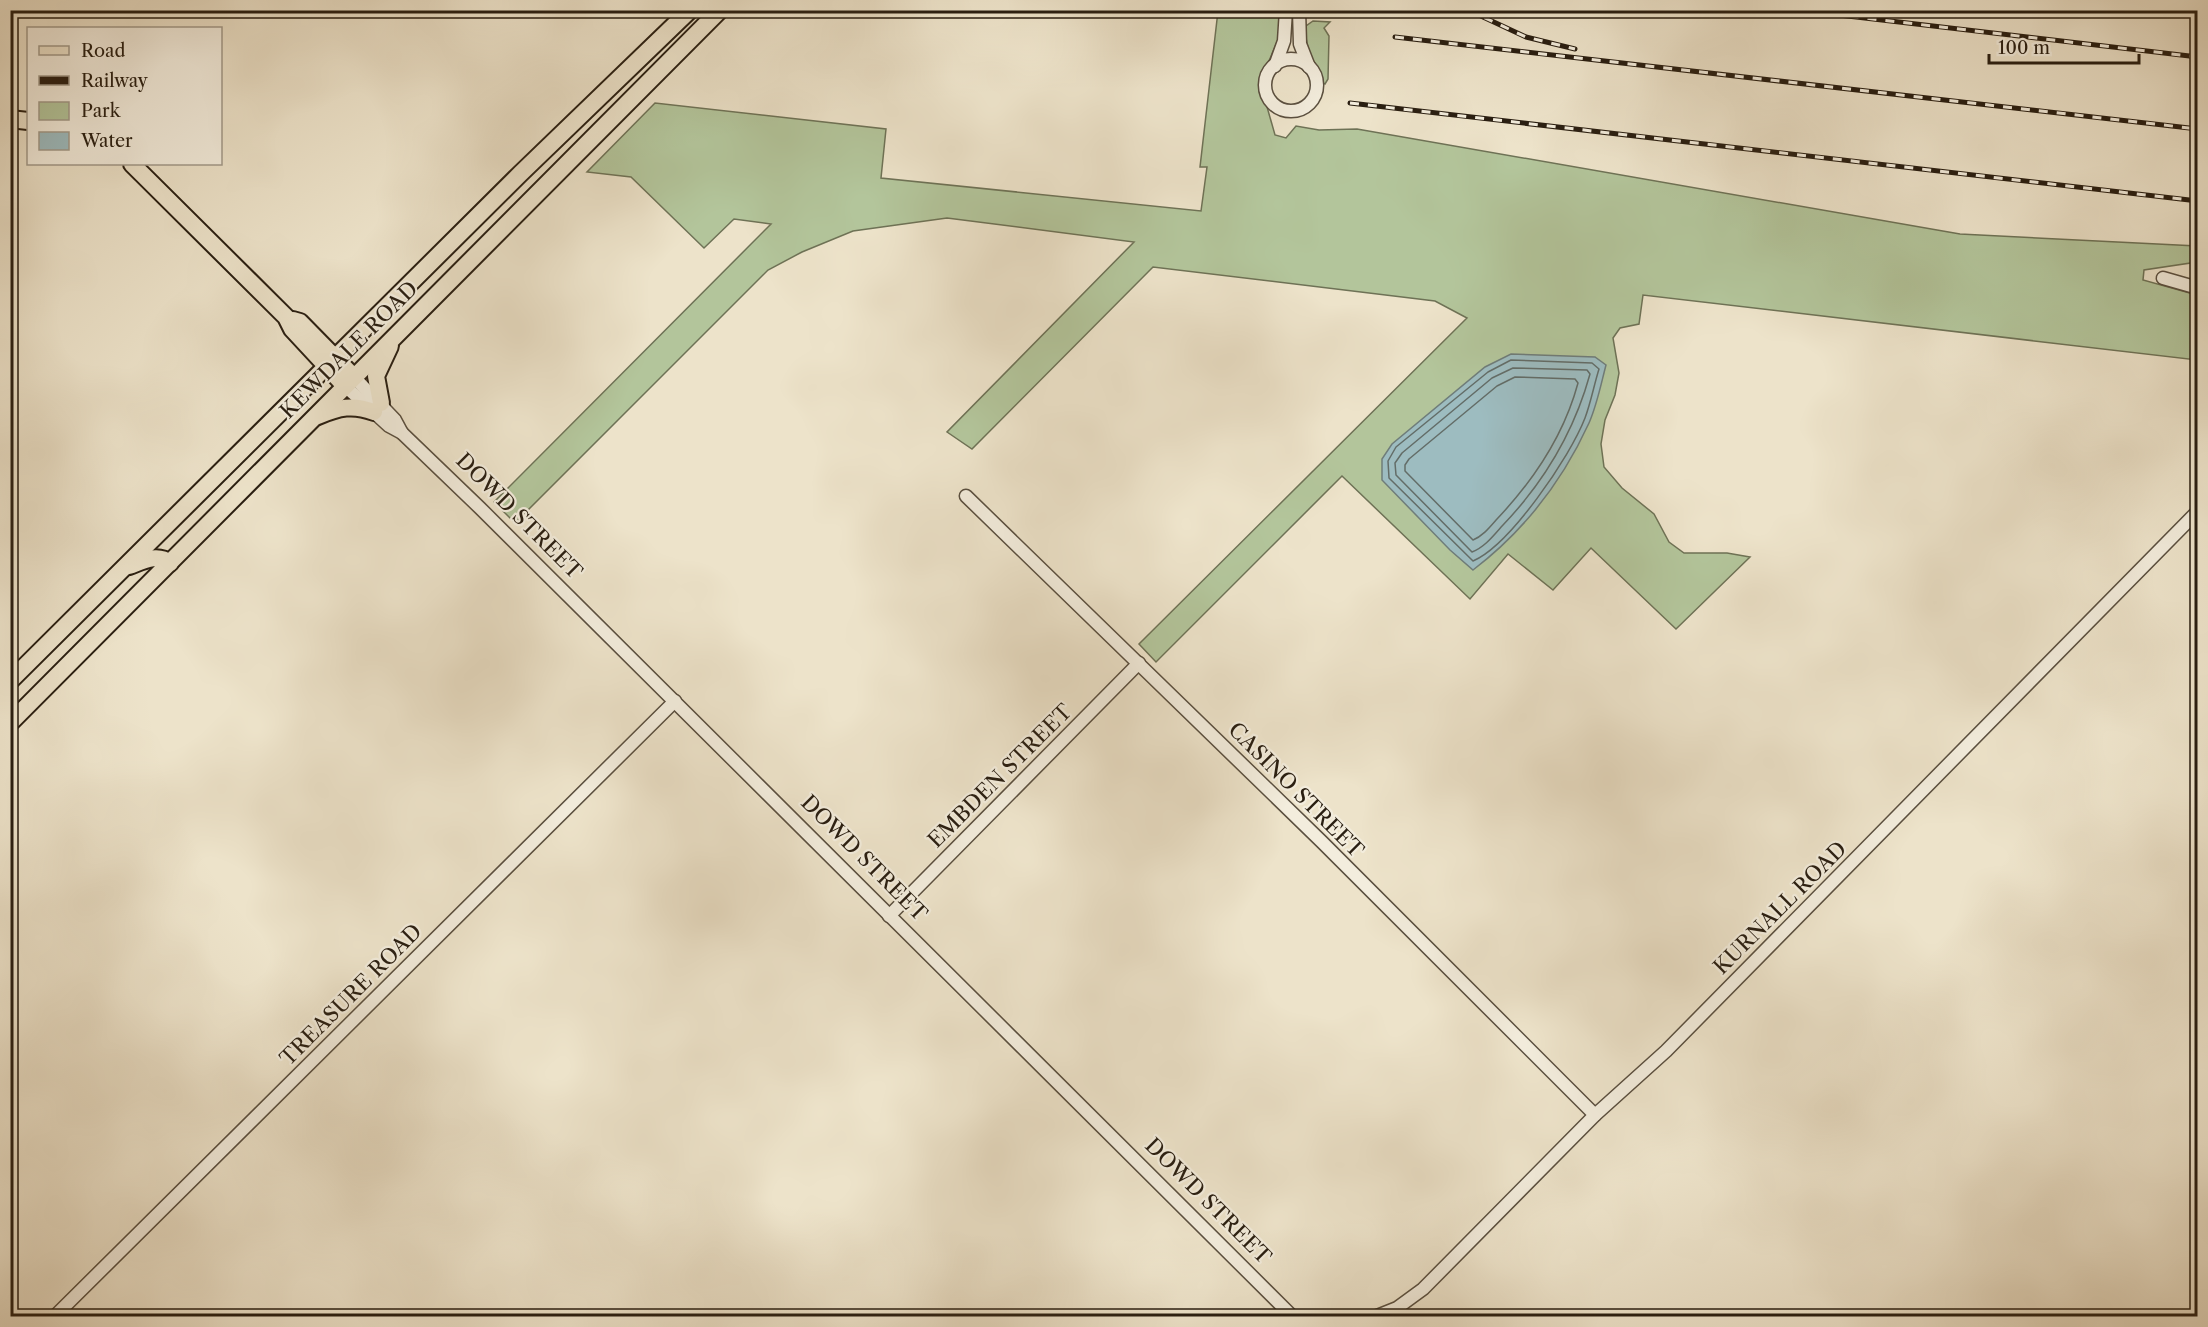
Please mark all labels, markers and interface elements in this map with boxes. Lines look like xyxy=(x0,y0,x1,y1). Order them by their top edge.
legend xyxy=(27,27,222,165)
scale bar xyxy=(1989,27,2139,65)
text: 100 m xyxy=(1998,37,2050,59)
text: Road xyxy=(81,40,126,62)
text: Railway xyxy=(81,70,149,92)
text: Park xyxy=(81,100,122,122)
text: Water xyxy=(80,130,133,152)
street label: KEWDALE ROAD xyxy=(275,276,423,424)
street label: DOWD STREET xyxy=(451,447,588,584)
street label: EMBDEN STREET xyxy=(923,698,1077,853)
street label: CASINO STREET xyxy=(1224,717,1369,863)
street label: DOWD STREET xyxy=(796,789,933,926)
street label: KURNALL ROAD xyxy=(1708,836,1851,979)
street label: TREASURE ROAD xyxy=(275,919,427,1071)
street label: DOWD STREET xyxy=(1140,1132,1277,1269)

